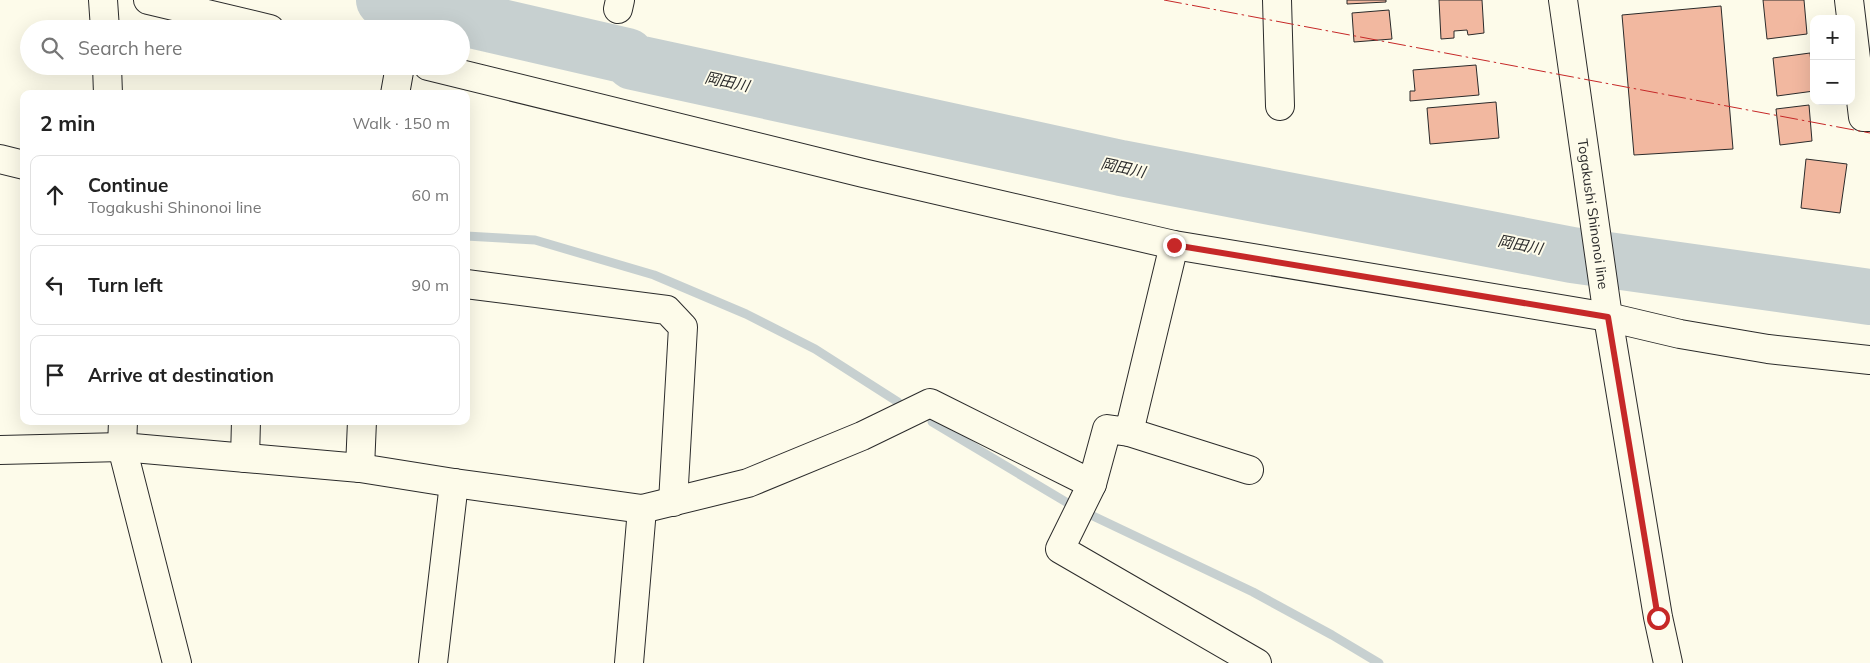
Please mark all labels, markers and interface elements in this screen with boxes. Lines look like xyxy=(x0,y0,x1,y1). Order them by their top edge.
map controls xyxy=(1810,15,1855,105)
button: + xyxy=(1810,15,1855,60)
search box xyxy=(20,20,470,75)
icon: search xyxy=(38,34,66,62)
text: Search here xyxy=(78,36,182,60)
button: − xyxy=(1810,60,1855,105)
water label: 岡田川 xyxy=(703,68,753,96)
text: 2 min xyxy=(40,110,95,136)
text: Walk · 150 m xyxy=(352,113,450,133)
street label: Togakushi Shinonoi line xyxy=(1574,138,1612,290)
water label: 岡田川 xyxy=(1099,154,1149,182)
text: Continue xyxy=(88,173,168,197)
icon: ahead xyxy=(41,181,69,209)
text: 60 m xyxy=(412,185,449,205)
text: Togakushi Shinonoi line xyxy=(88,197,261,217)
water label: 岡田川 xyxy=(1496,231,1546,259)
route end xyxy=(1163,234,1186,257)
icon: left xyxy=(41,271,69,299)
text: Turn left xyxy=(88,273,163,297)
text: 90 m xyxy=(412,275,449,295)
icon: arrive xyxy=(41,361,69,389)
text: Arrive at destination xyxy=(88,363,274,387)
route start xyxy=(1647,607,1670,630)

